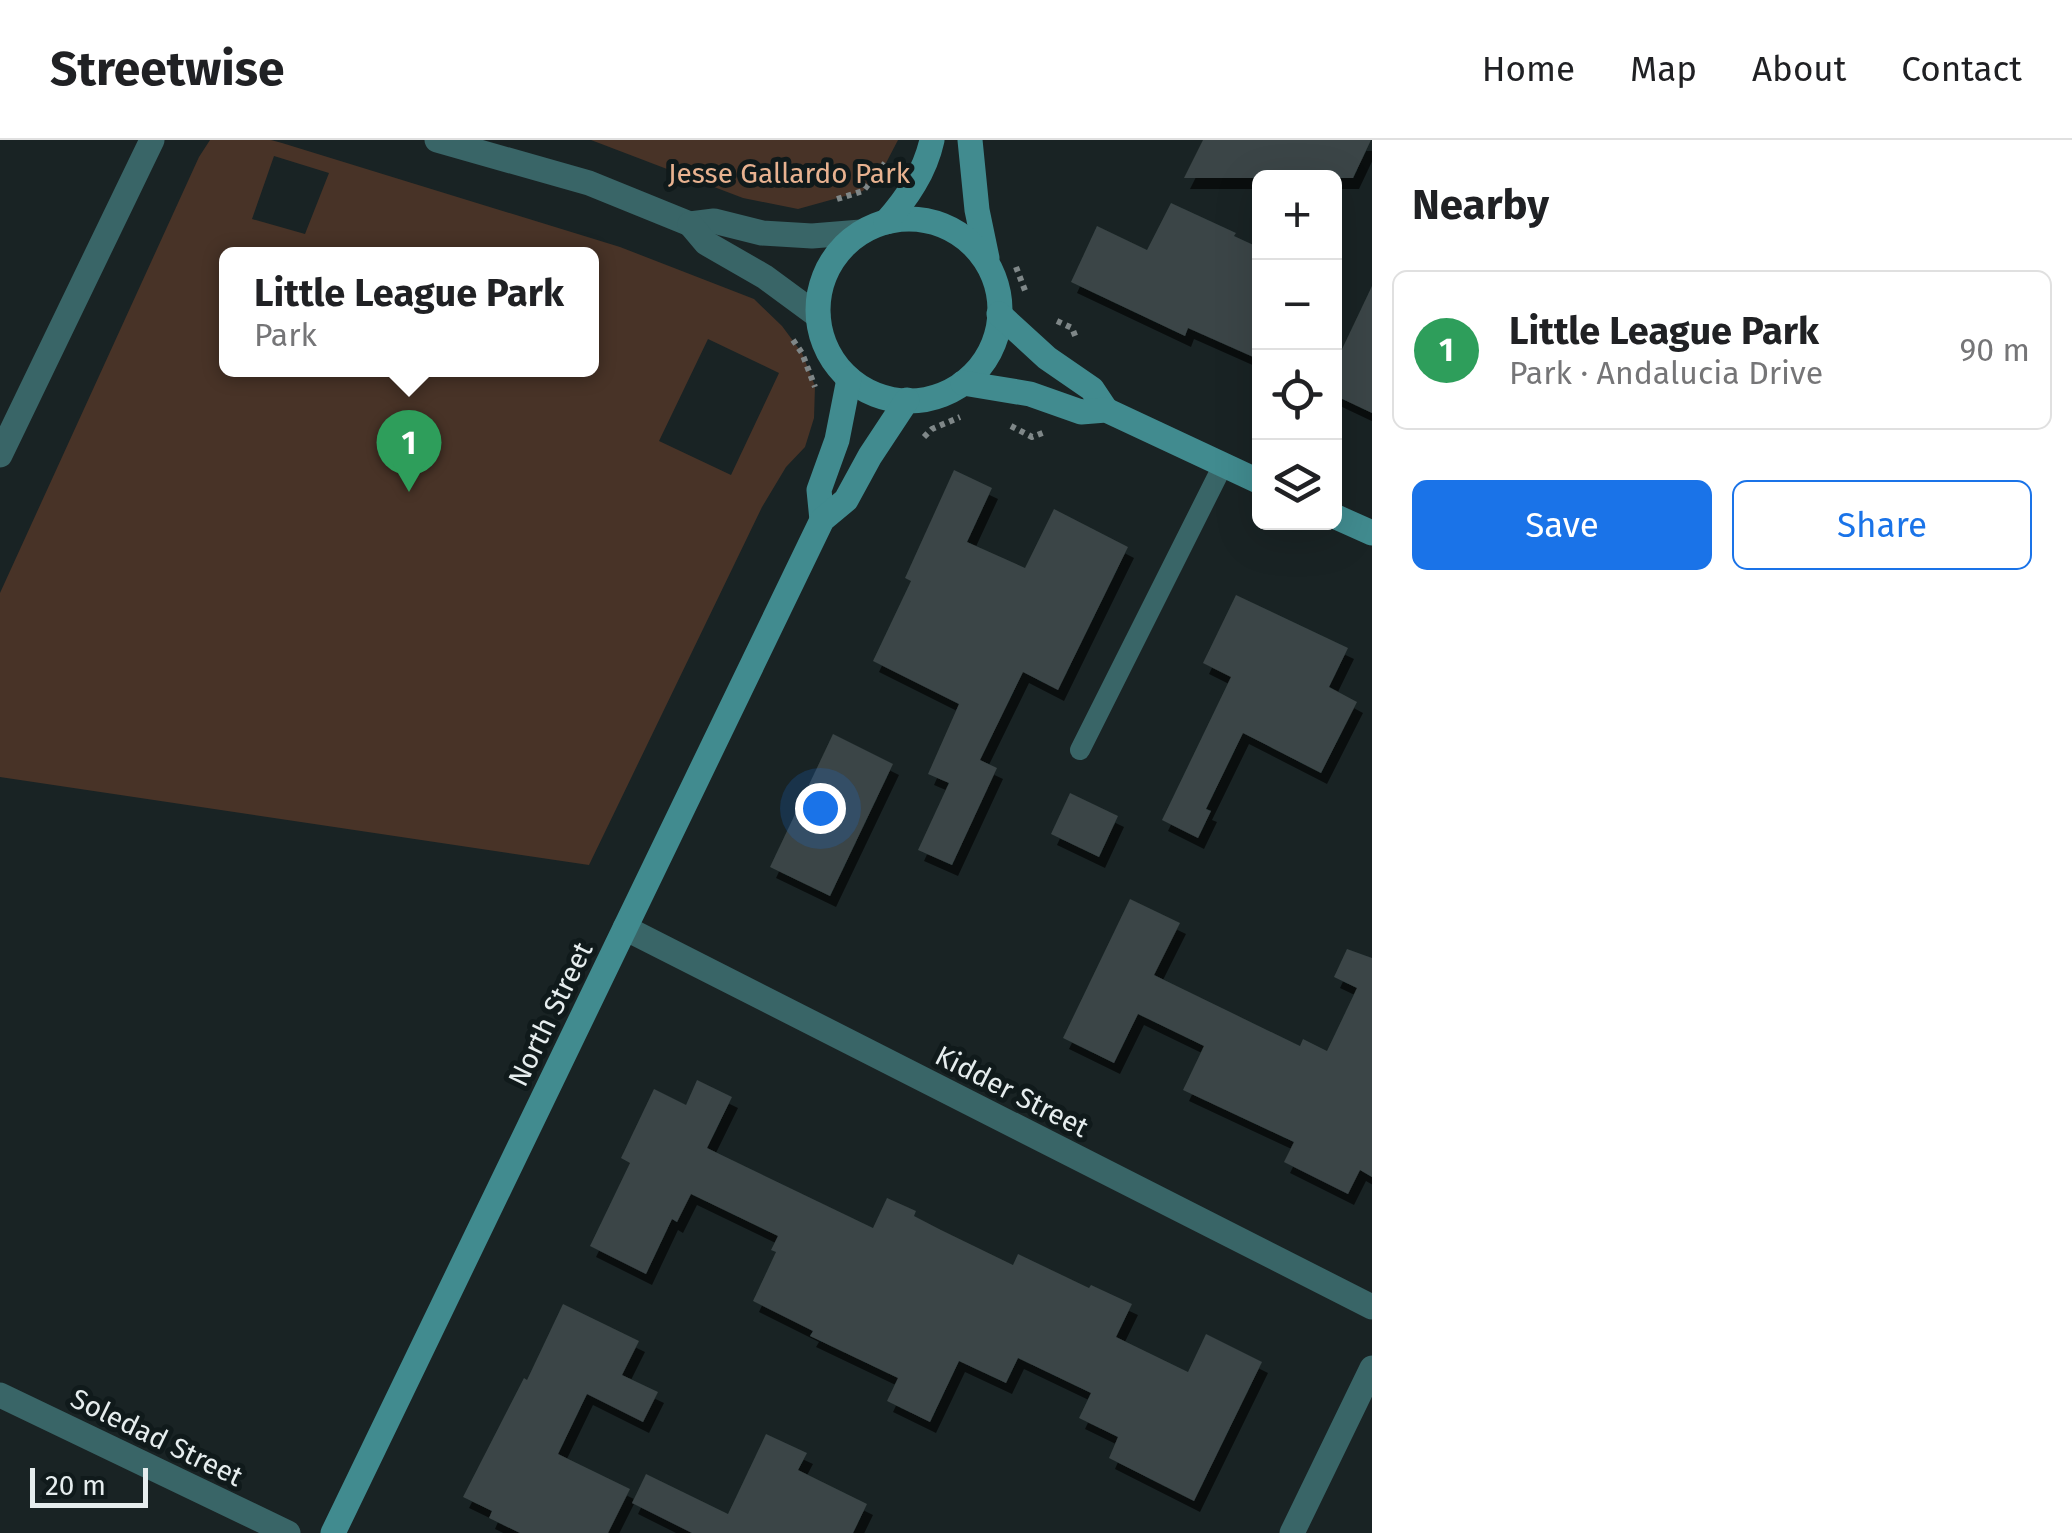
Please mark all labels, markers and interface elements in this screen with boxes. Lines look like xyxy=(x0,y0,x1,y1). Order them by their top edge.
text: Streetwise xyxy=(50,40,284,98)
text: Home xyxy=(1482,48,1575,90)
text: Map xyxy=(1630,48,1697,90)
text: About xyxy=(1752,48,1846,90)
text: Contact xyxy=(1901,48,2022,90)
park label: Jesse Gallardo Park xyxy=(668,157,911,190)
map controls xyxy=(1252,170,1342,530)
button: + xyxy=(1252,170,1342,260)
text: Nearby xyxy=(1412,180,1549,230)
popup xyxy=(219,247,599,377)
button: − xyxy=(1252,260,1342,350)
text: Little League Park xyxy=(254,270,564,316)
text: Little League Park xyxy=(1509,308,1819,354)
text: Park xyxy=(254,316,317,354)
text: 1 xyxy=(1439,331,1454,369)
text: 90 m xyxy=(1959,331,2030,369)
button: locate xyxy=(1252,350,1342,440)
text: Park · Andalucia Drive xyxy=(1509,354,1823,392)
pin: 1 xyxy=(376,410,442,492)
button: layers xyxy=(1252,440,1342,530)
button: Save xyxy=(1412,480,1712,570)
button: Share xyxy=(1732,480,2032,570)
your location xyxy=(795,783,846,834)
street label: North Street xyxy=(501,936,600,1092)
street label: Kidder Street xyxy=(930,1039,1095,1145)
street label: Soledad Street xyxy=(65,1382,249,1494)
scale bar xyxy=(30,1463,148,1508)
text: 20 m xyxy=(45,1469,106,1502)

